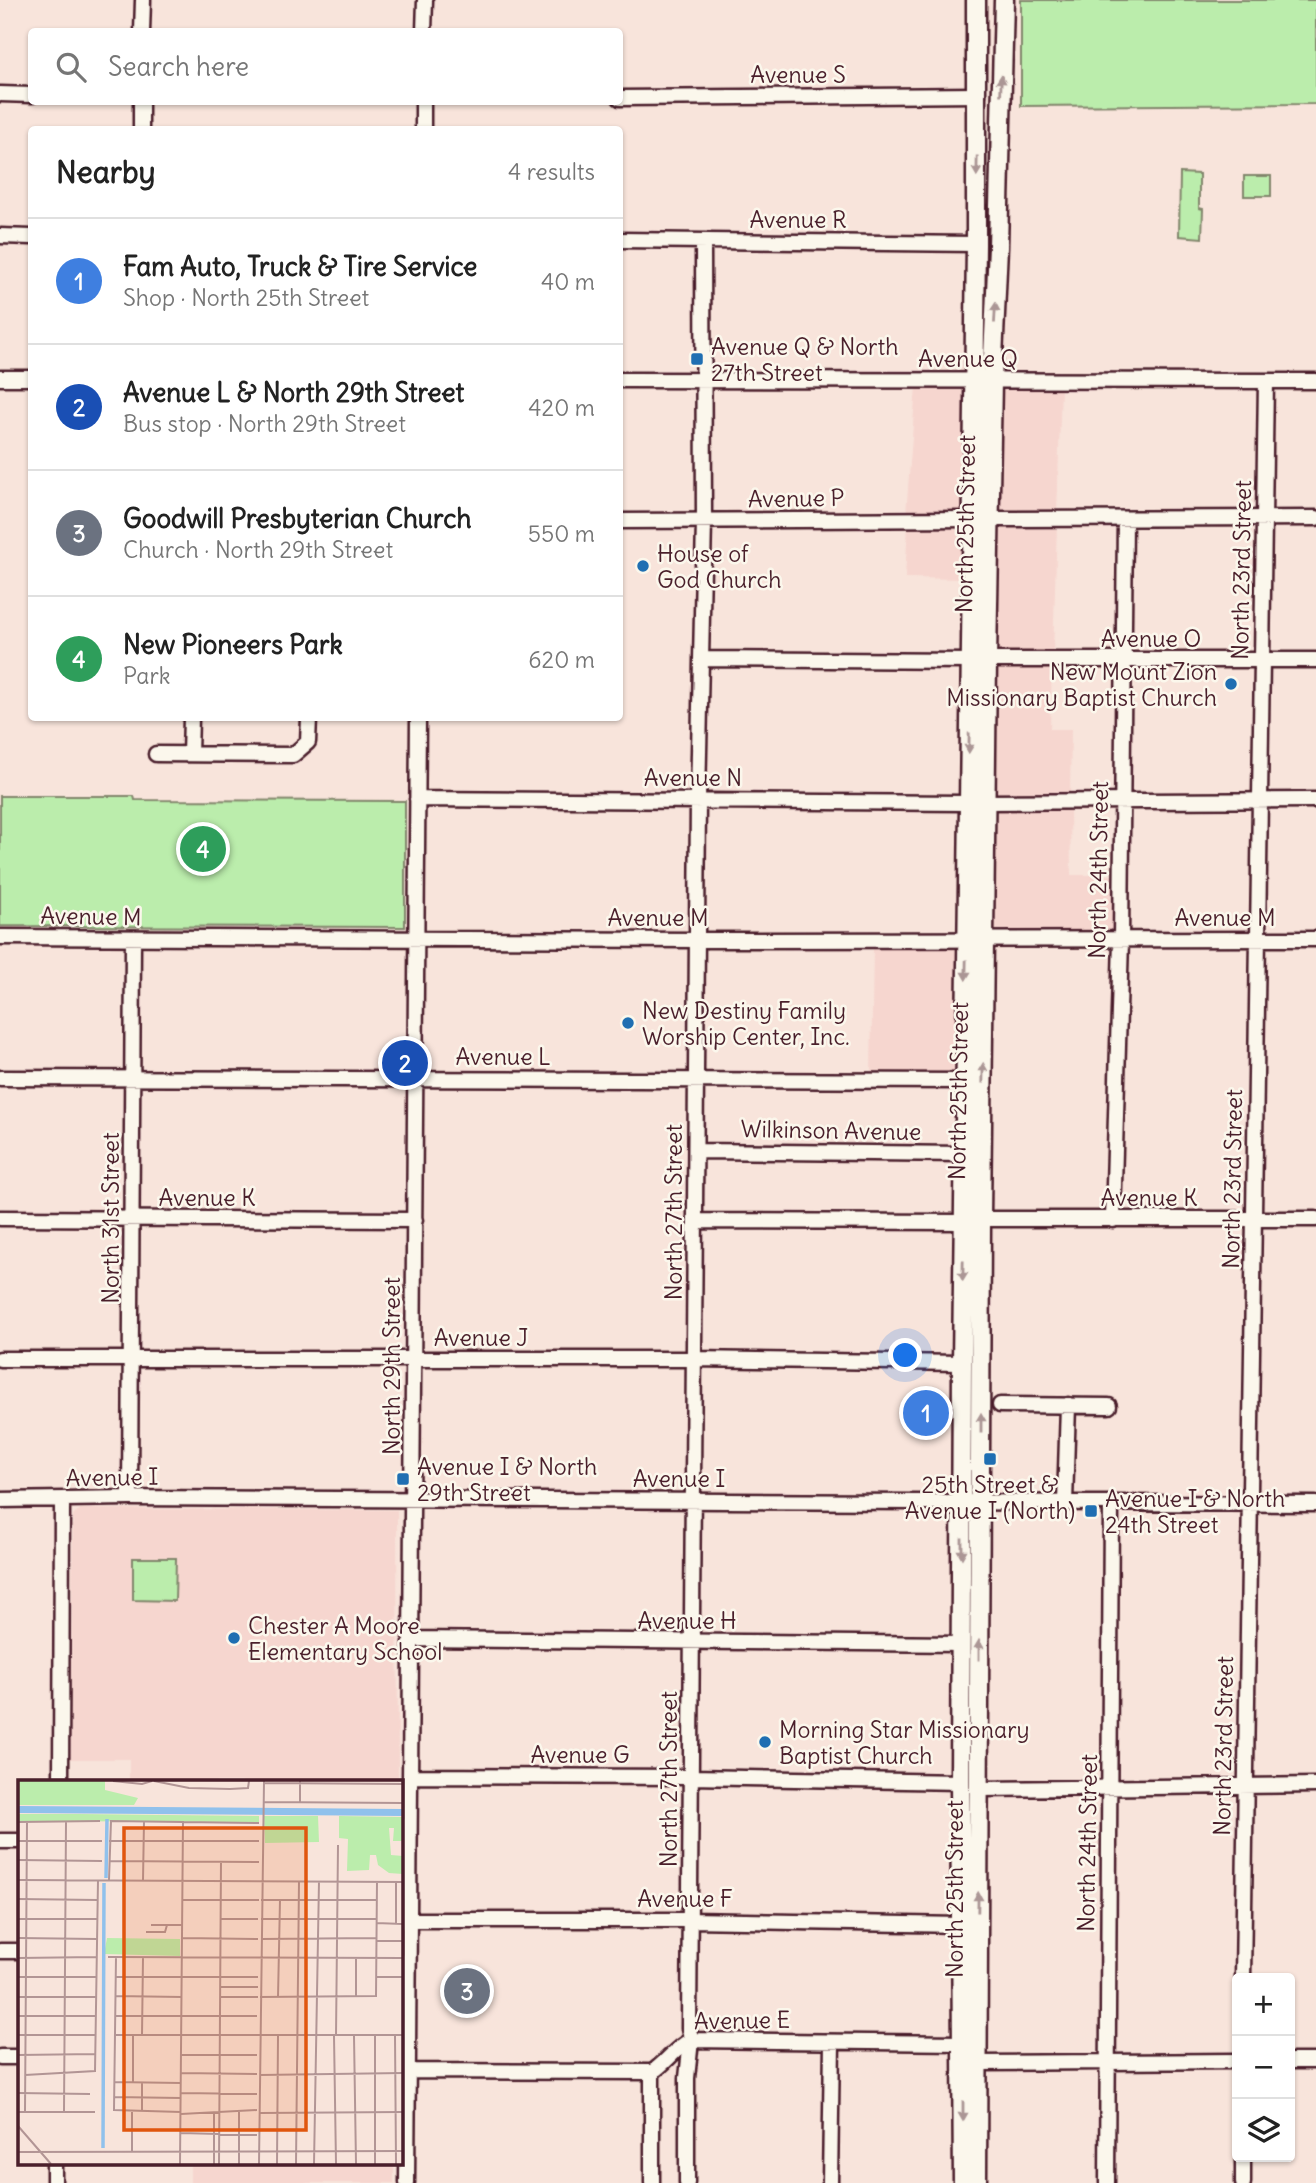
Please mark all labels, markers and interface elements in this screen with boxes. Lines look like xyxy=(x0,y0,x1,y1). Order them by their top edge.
search box xyxy=(28,28,623,105)
icon: search xyxy=(52,48,90,86)
text: Search here xyxy=(108,50,249,83)
street label: Avenue S xyxy=(750,60,846,89)
one-way arrow xyxy=(996,74,1007,96)
text: Nearby xyxy=(56,153,156,191)
one-way arrow xyxy=(971,155,983,177)
text: 4 results xyxy=(508,157,595,186)
street label: Avenue R xyxy=(749,205,847,234)
text: Fam Auto, Truck & Tire Service xyxy=(123,250,477,283)
text: 1 xyxy=(74,267,84,296)
text: 40 m xyxy=(541,267,595,296)
text: Shop · North 25th Street xyxy=(123,283,369,312)
one-way arrow xyxy=(989,301,1000,323)
place label: Avenue Q & North 27th Street xyxy=(711,332,898,387)
street label: Avenue Q xyxy=(918,344,1018,373)
marker: Avenue Q & North 27th Street xyxy=(689,351,705,367)
text: Avenue L & North 29th Street xyxy=(123,376,464,409)
text: 2 xyxy=(73,393,85,422)
text: 420 m xyxy=(528,393,595,422)
text: Bus stop · North 29th Street xyxy=(123,409,406,438)
street label: North 25th Street xyxy=(949,434,981,613)
street label: North 23rd Street xyxy=(1225,480,1257,660)
street label: Avenue P xyxy=(748,483,845,513)
text: Goodwill Presbyterian Church xyxy=(123,502,472,535)
text: 3 xyxy=(72,519,86,548)
text: 550 m xyxy=(528,519,595,548)
text: Church · North 29th Street xyxy=(123,535,393,564)
place label: House of God Church xyxy=(657,539,781,594)
marker: House of God Church xyxy=(635,558,651,574)
street label: Avenue O xyxy=(1101,624,1201,653)
text: New Pioneers Park xyxy=(123,628,343,661)
text: 4 xyxy=(72,645,86,674)
text: 620 m xyxy=(528,645,595,674)
place label: New Mount Zion Missionary Baptist Church xyxy=(946,657,1217,712)
text: Park xyxy=(123,661,171,690)
marker: New Mount Zion Missionary Baptist Church xyxy=(1223,676,1239,692)
one-way arrow xyxy=(963,732,974,754)
street label: Avenue N xyxy=(644,763,742,792)
street label: North 24th Street xyxy=(1082,781,1114,959)
pin: 4 xyxy=(180,823,226,875)
street label: Avenue M xyxy=(40,901,142,931)
street label: Avenue M xyxy=(607,903,709,932)
street label: Avenue M xyxy=(1174,903,1276,932)
one-way arrow xyxy=(960,959,972,981)
place label: New Destiny Family Worship Center, Inc. xyxy=(642,996,850,1051)
street label: North 25th Street xyxy=(942,1001,974,1180)
marker: New Destiny Family Worship Center, Inc. xyxy=(620,1015,636,1031)
pin: 2 xyxy=(382,1037,428,1089)
street label: Avenue L xyxy=(455,1042,551,1071)
one-way arrow xyxy=(977,1061,989,1083)
street label: North 23rd Street xyxy=(1216,1089,1248,1269)
street label: Wilkinson Avenue xyxy=(740,1114,922,1146)
street label: North 27th Street xyxy=(659,1124,688,1300)
street label: North 31st Street xyxy=(96,1132,125,1304)
street label: Avenue K xyxy=(159,1183,255,1212)
street label: Avenue K xyxy=(1101,1183,1197,1212)
one-way arrow xyxy=(957,1260,969,1282)
street label: North 29th Street xyxy=(377,1277,406,1455)
street label: Avenue J xyxy=(434,1323,528,1352)
your location xyxy=(888,1338,922,1372)
pin: 1 xyxy=(903,1387,949,1439)
one-way arrow xyxy=(975,1411,987,1433)
marker: 25th Street & Avenue I (North) xyxy=(982,1451,998,1467)
place label: Avenue I & North 29th Street xyxy=(417,1452,597,1507)
street label: Avenue I xyxy=(65,1462,159,1492)
street label: Avenue I xyxy=(633,1464,725,1493)
place label: 25th Street & Avenue I (North) xyxy=(905,1470,1075,1525)
marker: Avenue I & North 29th Street xyxy=(395,1471,411,1487)
place label: Avenue I & North 24th Street xyxy=(1105,1484,1285,1539)
marker: Avenue I & North 24th Street xyxy=(1083,1503,1099,1519)
one-way arrow xyxy=(956,1537,968,1559)
street label: Avenue H xyxy=(637,1606,737,1635)
place label: Chester A Moore Elementary School xyxy=(248,1611,442,1666)
marker: Chester A Moore Elementary School xyxy=(226,1630,242,1646)
one-way arrow xyxy=(973,1639,985,1661)
street label: North 23rd Street xyxy=(1207,1656,1239,1836)
street label: North 27th Street xyxy=(654,1691,683,1867)
place label: Morning Star Missionary Baptist Church xyxy=(779,1715,1030,1770)
marker: Morning Star Missionary Baptist Church xyxy=(757,1734,773,1750)
street label: Avenue G xyxy=(530,1740,630,1769)
street label: North 24th Street xyxy=(1071,1754,1103,1932)
inset map xyxy=(18,1780,402,2166)
street label: North 25th Street xyxy=(940,1800,969,1978)
street label: Avenue F xyxy=(637,1884,733,1913)
one-way arrow xyxy=(972,1891,984,1913)
pin: 3 xyxy=(444,1965,490,2017)
map controls xyxy=(1232,1973,1295,2162)
button: + xyxy=(1232,1973,1295,2036)
street label: Avenue E xyxy=(694,2005,790,2035)
button: − xyxy=(1232,2036,1295,2099)
button: layers xyxy=(1232,2099,1295,2162)
one-way arrow xyxy=(957,2101,969,2123)

